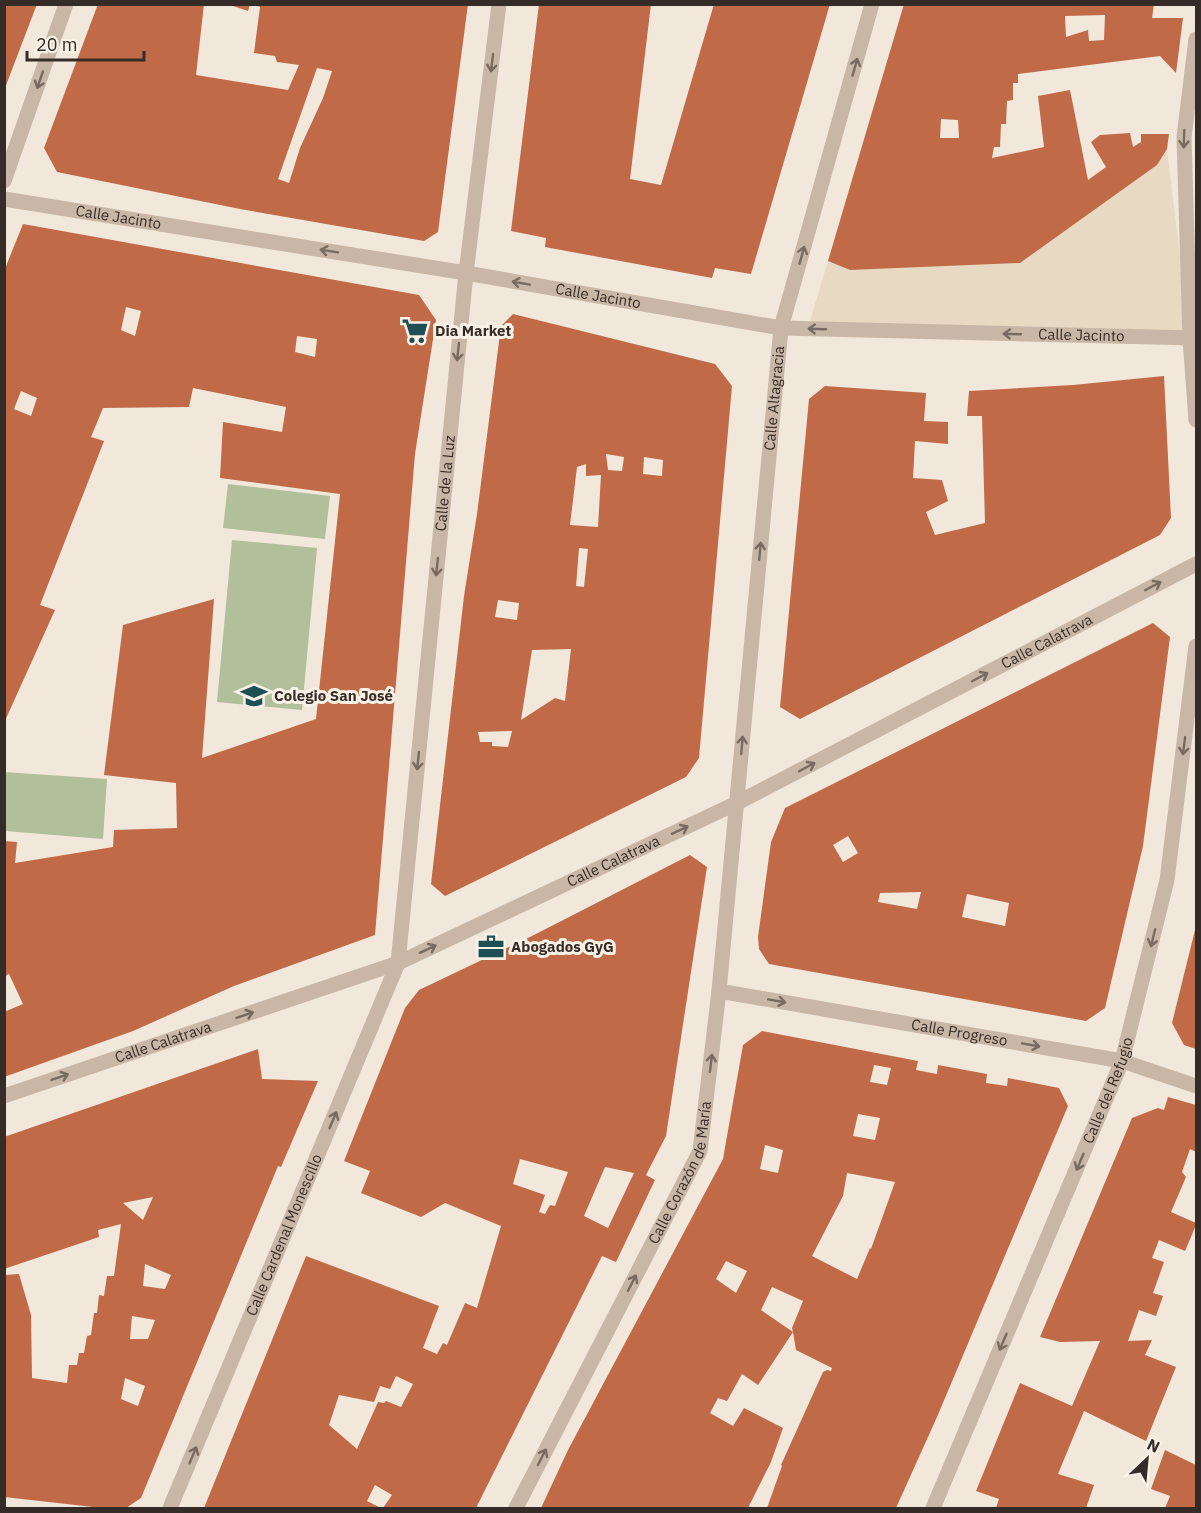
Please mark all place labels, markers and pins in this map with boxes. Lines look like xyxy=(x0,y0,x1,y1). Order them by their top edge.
supermarket icon: Dia Market xyxy=(400,316,430,346)
place label: Dia Market xyxy=(435,321,511,340)
school or university icon: Colegio San José xyxy=(239,681,269,711)
place label: Colegio San José xyxy=(274,686,393,705)
office icon: Abogados GyG xyxy=(476,932,506,962)
place label: Abogados GyG xyxy=(511,937,614,956)

